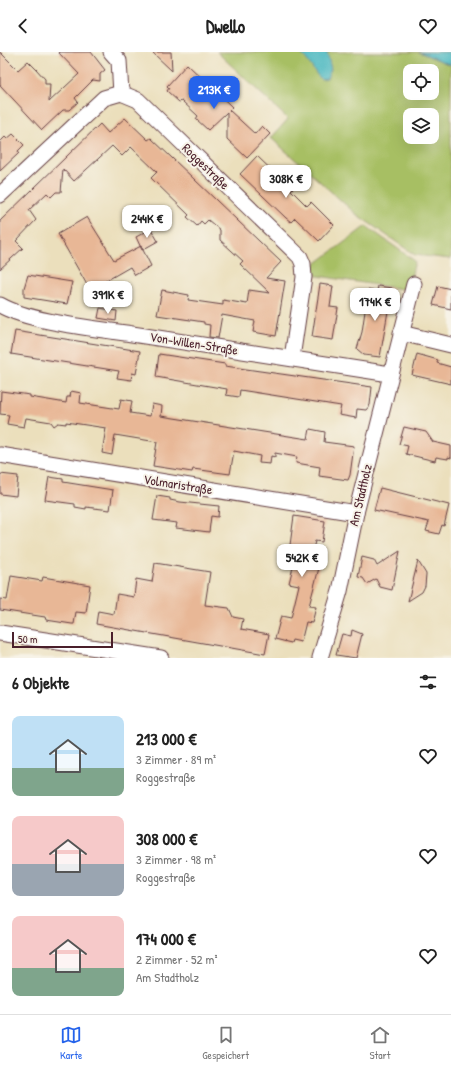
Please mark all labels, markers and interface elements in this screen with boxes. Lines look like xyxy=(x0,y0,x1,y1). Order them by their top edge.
text: Dwello xyxy=(206,14,245,39)
icon: back xyxy=(12,15,34,37)
icon: heart xyxy=(417,15,439,37)
map controls xyxy=(403,64,439,144)
button: locate xyxy=(403,64,439,100)
pin: 213K € xyxy=(181,76,247,110)
text: 213K € xyxy=(198,80,230,98)
button: layers xyxy=(403,108,439,144)
street label: Roggestraße xyxy=(178,139,234,193)
pin: 308K € xyxy=(253,165,319,199)
text: 308K € xyxy=(269,169,303,187)
pin: 244K € xyxy=(114,205,180,239)
text: 244K € xyxy=(131,209,163,227)
pin: 391K € xyxy=(75,281,141,315)
text: 391K € xyxy=(92,285,124,303)
pin: 174K € xyxy=(342,288,408,322)
text: 174K € xyxy=(359,292,391,310)
street label: Von-Willen-Straße xyxy=(149,327,239,359)
street label: Am Stadtholz xyxy=(344,462,376,528)
street label: Volmaristraße xyxy=(142,470,214,498)
pin: 542K € xyxy=(269,544,335,578)
text: 542K € xyxy=(286,548,318,566)
scale bar xyxy=(12,630,113,649)
text: 50 m xyxy=(18,632,38,646)
text: 6 Objekte xyxy=(12,671,70,694)
icon: filters xyxy=(417,671,439,693)
text: 213 000 € xyxy=(136,727,197,750)
icon: home xyxy=(44,732,92,780)
icon: heart xyxy=(417,745,439,767)
text: 3 Zimmer · 89 m² xyxy=(136,750,216,768)
text: Roggestraße xyxy=(136,768,196,786)
text: 308 000 € xyxy=(136,827,197,850)
icon: home xyxy=(44,832,92,880)
icon: heart xyxy=(417,845,439,867)
text: 3 Zimmer · 98 m² xyxy=(136,850,216,868)
text: Roggestraße xyxy=(136,868,196,886)
text: 174 000 € xyxy=(136,927,196,950)
icon: home xyxy=(44,932,92,980)
icon: heart xyxy=(417,945,439,967)
text: 2 Zimmer · 52 m² xyxy=(136,950,217,968)
text: Am Stadtholz xyxy=(136,968,199,986)
tab: Karte xyxy=(60,1024,82,1062)
tab: Gespeichert xyxy=(202,1024,249,1062)
tab: Start xyxy=(369,1024,391,1062)

